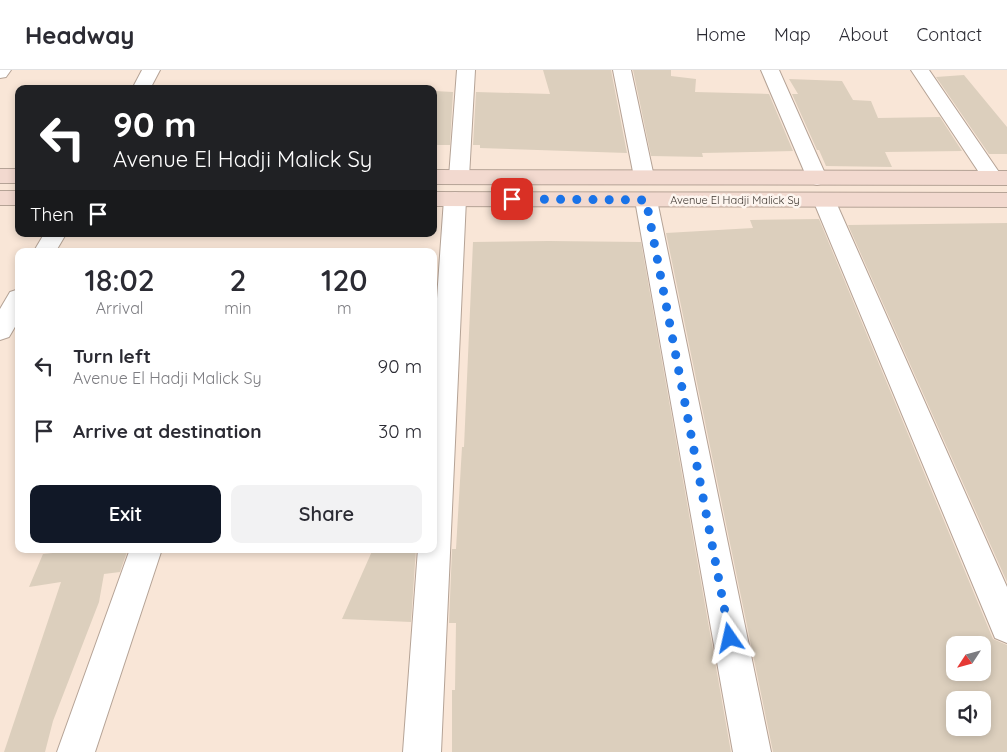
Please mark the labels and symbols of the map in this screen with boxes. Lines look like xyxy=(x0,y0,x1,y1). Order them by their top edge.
pin xyxy=(491,178,533,220)
street label: Avenue El Hadji Malick Sy xyxy=(670,193,800,207)
position arrow xyxy=(703,611,755,663)
north arrow xyxy=(946,636,991,681)

